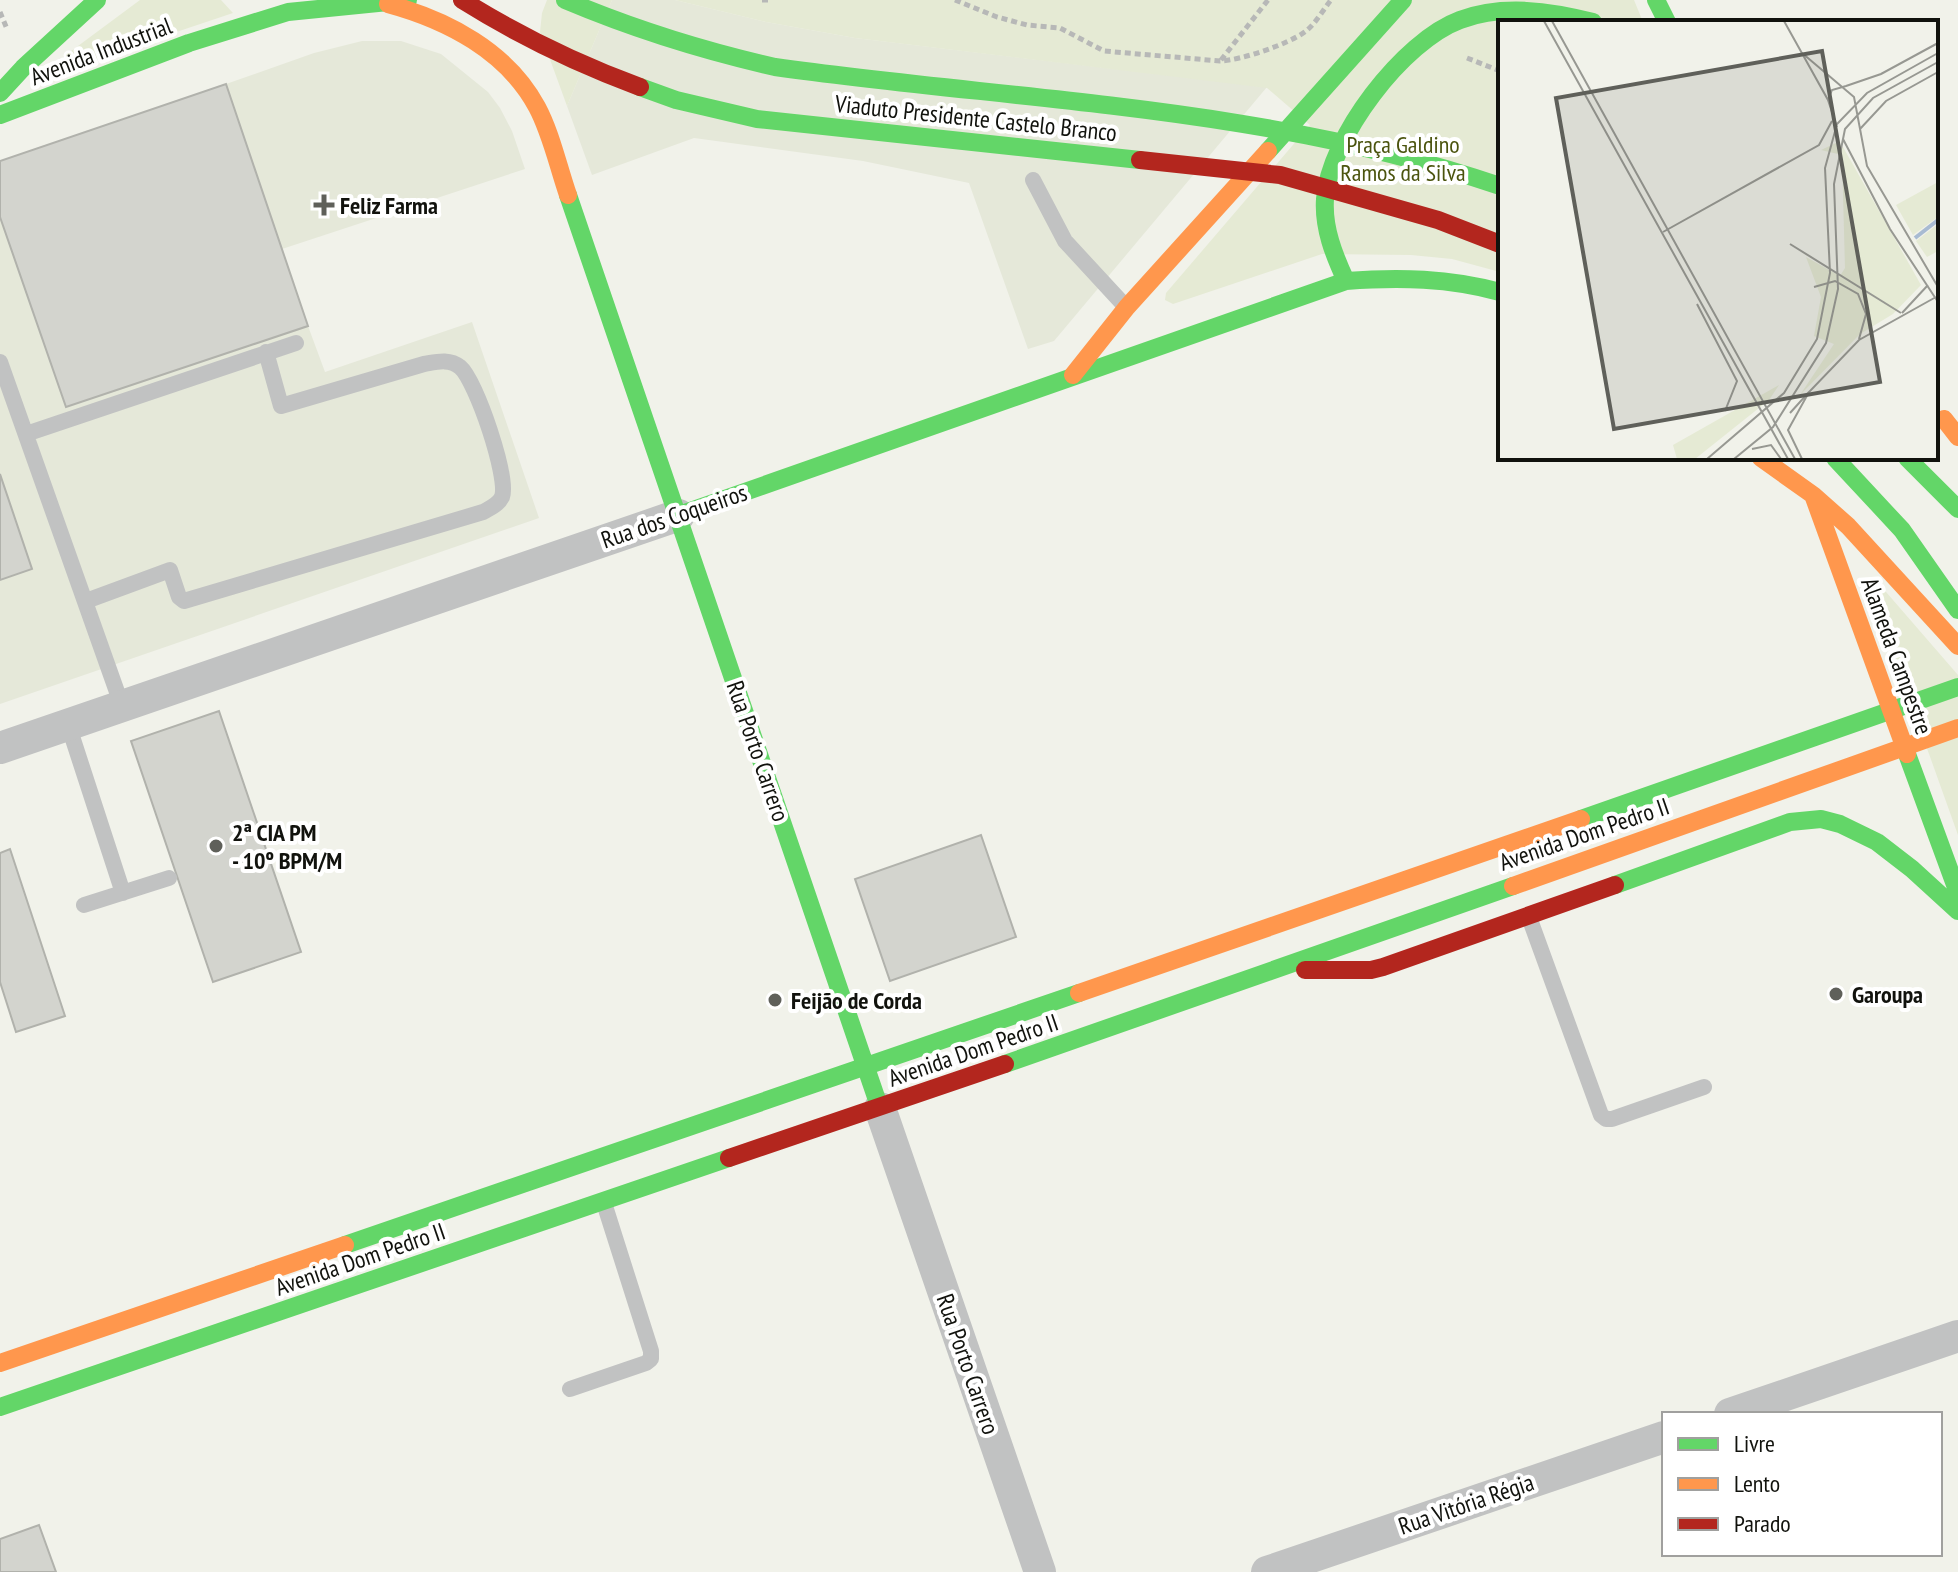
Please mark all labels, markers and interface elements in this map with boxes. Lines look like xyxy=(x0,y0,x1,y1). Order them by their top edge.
street label: Avenida Industrial xyxy=(26,10,177,92)
inset map xyxy=(1498,20,1938,460)
street label: Viaduto Presidente Castelo Branco xyxy=(833,88,1118,148)
park label: Praça Galdino Ramos da Silva xyxy=(1340,129,1466,188)
place label: Feliz Farma xyxy=(340,190,438,221)
marker: Feliz Farma xyxy=(315,196,333,214)
street label: Rua dos Coqueiros xyxy=(597,477,751,555)
street label: Alameda Campestre xyxy=(1854,573,1940,739)
street label: Rua Porto Carrero xyxy=(720,677,796,825)
street label: Avenida Dom Pedro II xyxy=(1495,790,1673,878)
place label: 2ª CIA PM - 10º BPM/M xyxy=(232,817,342,876)
marker: 2ª CIA PM - 10º BPM/M xyxy=(207,837,225,855)
place label: Garoupa xyxy=(1852,979,1923,1010)
place label: Feijão de Corda xyxy=(791,985,922,1016)
marker: Garoupa xyxy=(1827,985,1845,1003)
marker: Feijão de Corda xyxy=(766,991,784,1009)
street label: Avenida Dom Pedro II xyxy=(884,1006,1062,1094)
street label: Avenida Dom Pedro II xyxy=(271,1215,449,1303)
street label: Rua Porto Carrero xyxy=(930,1290,1006,1438)
legend xyxy=(1662,1412,1942,1556)
text: Livre xyxy=(1734,1428,1775,1459)
street label: Rua Vitória Régia xyxy=(1394,1466,1538,1542)
text: Lento xyxy=(1734,1468,1780,1499)
text: Parado xyxy=(1734,1508,1791,1539)

